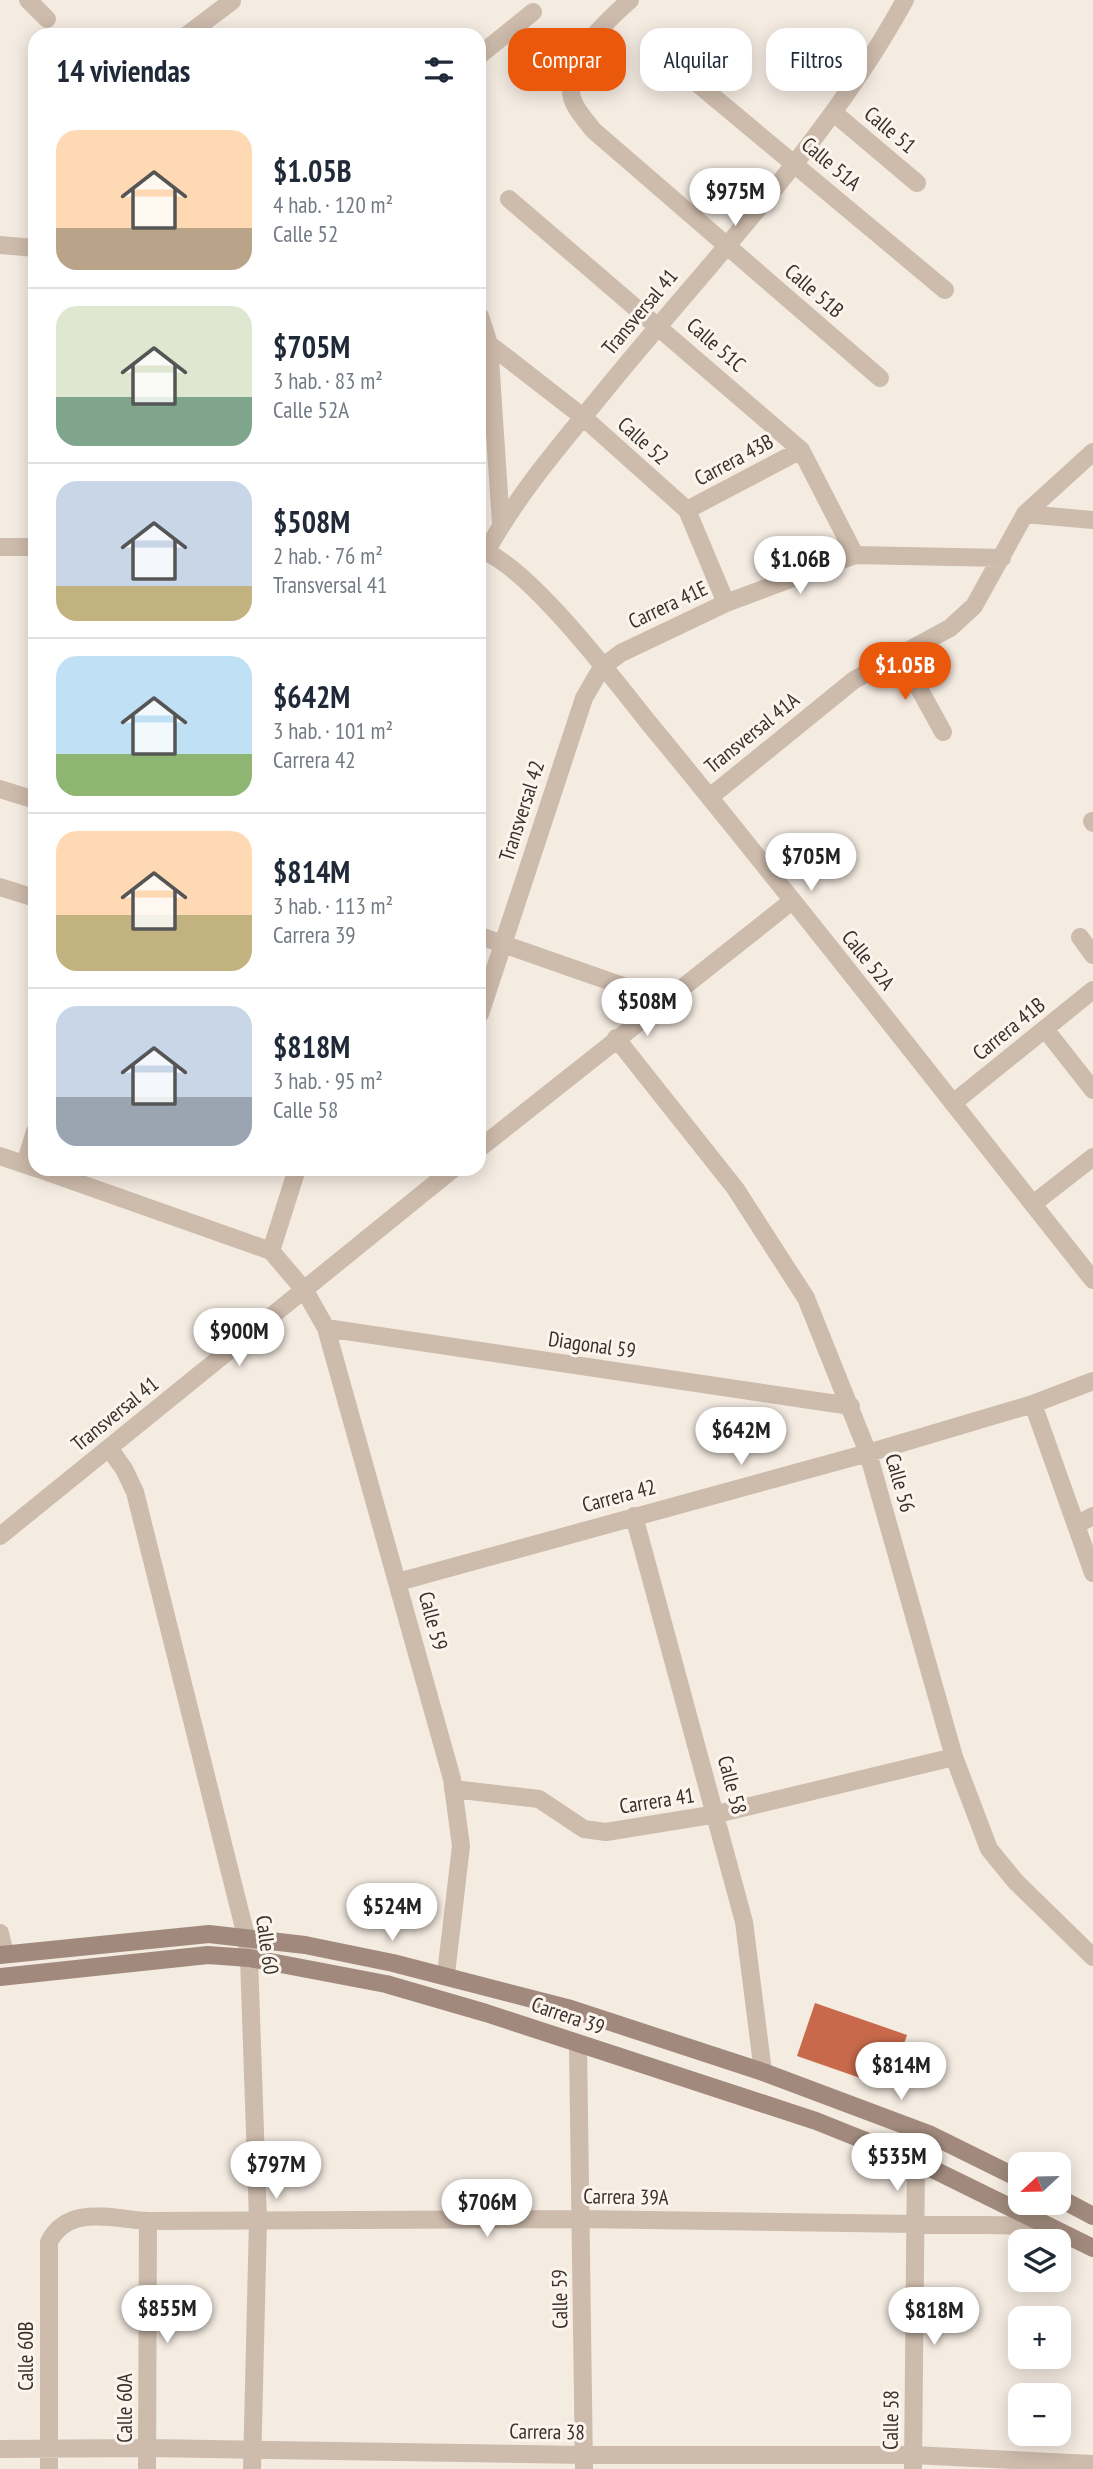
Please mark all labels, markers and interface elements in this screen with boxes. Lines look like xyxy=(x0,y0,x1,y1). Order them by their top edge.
chip: Comprar xyxy=(508,28,626,91)
chip: Alquilar xyxy=(640,28,752,91)
chip: Filtros xyxy=(766,28,867,91)
text: 14 viviendas xyxy=(56,51,190,90)
icon: filters xyxy=(420,51,458,89)
street label: Calle 51 xyxy=(859,100,922,159)
street label: Calle 51A xyxy=(796,131,867,196)
text: $1.05B xyxy=(273,151,351,190)
icon: home xyxy=(112,158,196,242)
pin: $975M xyxy=(686,168,784,228)
text: $975M xyxy=(705,176,765,205)
text: 4 hab. · 120 m² xyxy=(273,190,393,219)
text: Calle 52 xyxy=(273,219,338,248)
street label: Calle 51B xyxy=(779,258,849,324)
street label: Transversal 41 xyxy=(596,263,684,360)
street label: Calle 51C xyxy=(681,312,752,378)
text: $705M xyxy=(273,327,350,366)
icon: home xyxy=(112,334,196,418)
text: 3 hab. · 83 m² xyxy=(273,366,383,395)
text: Calle 52A xyxy=(273,395,349,424)
street label: Calle 52 xyxy=(612,411,674,471)
street label: Carrera 43B xyxy=(690,428,778,492)
text: $508M xyxy=(273,502,350,541)
icon: home xyxy=(112,509,196,593)
pin: $1.06B xyxy=(743,536,857,596)
text: 2 hab. · 76 m² xyxy=(273,541,383,570)
text: $1.06B xyxy=(770,544,830,573)
text: Transversal 41 xyxy=(273,570,387,599)
street label: Carrera 41E xyxy=(624,574,712,635)
pin: $1.05B xyxy=(848,642,962,702)
text: $1.05B xyxy=(875,650,935,679)
text: $642M xyxy=(273,677,350,716)
icon: home xyxy=(112,684,196,768)
street label: Transversal 41A xyxy=(699,686,805,779)
text: 3 hab. · 101 m² xyxy=(273,716,393,745)
text: Carrera 42 xyxy=(273,745,356,774)
street label: Transversal 42 xyxy=(493,757,550,865)
pin: $705M xyxy=(762,834,860,893)
text: $705M xyxy=(781,841,841,870)
text: $814M xyxy=(273,852,350,891)
icon: home xyxy=(112,859,196,943)
text: 3 hab. · 113 m² xyxy=(273,891,393,920)
text: Carrera 39 xyxy=(273,920,356,949)
street label: Calle 52A xyxy=(836,924,901,995)
pin: $508M xyxy=(598,978,696,1038)
text: $508M xyxy=(617,986,677,1015)
street label: Carrera 41B xyxy=(967,991,1050,1066)
text: $818M xyxy=(273,1027,350,1066)
icon: home xyxy=(112,1034,196,1118)
text: 3 hab. · 95 m² xyxy=(273,1066,383,1095)
text: Calle 58 xyxy=(273,1095,338,1124)
pin: $900M xyxy=(190,1308,288,1368)
text: $900M xyxy=(209,1316,269,1345)
street label: Diagonal 59 xyxy=(547,1325,638,1364)
street label: Transversal 41 xyxy=(66,1370,164,1457)
pin: $642M xyxy=(692,1408,790,1467)
text: $642M xyxy=(711,1415,771,1444)
street label: Calle 56 xyxy=(879,1451,922,1515)
street label: Carrera 42 xyxy=(579,1473,659,1518)
street label: Calle 59 xyxy=(413,1589,454,1653)
street label: Calle 58 xyxy=(712,1753,753,1817)
street label: Carrera 41 xyxy=(618,1781,696,1820)
pin: $524M xyxy=(343,1884,441,1943)
text: $524M xyxy=(362,1891,422,1920)
street label: Calle 60 xyxy=(250,1914,285,1976)
street label: Carrera 39 xyxy=(528,1990,608,2041)
pin: $814M xyxy=(852,2042,950,2102)
text: $814M xyxy=(871,2050,931,2079)
pin: $535M xyxy=(848,2134,946,2193)
text: $535M xyxy=(867,2141,927,2170)
pin: $797M xyxy=(227,2142,325,2201)
text: $797M xyxy=(246,2149,306,2178)
north arrow xyxy=(1008,2152,1071,2216)
map controls xyxy=(1008,2152,1071,2446)
pin: $706M xyxy=(438,2180,536,2239)
street label: Carrera 39A xyxy=(583,2182,669,2211)
text: $706M xyxy=(457,2187,517,2216)
button: layers xyxy=(1008,2229,1071,2292)
street label: Calle 59 xyxy=(545,2269,574,2329)
pin: $855M xyxy=(118,2286,216,2345)
pin: $818M xyxy=(885,2288,983,2347)
text: $855M xyxy=(137,2293,197,2322)
text: $818M xyxy=(904,2295,964,2324)
button: + xyxy=(1008,2306,1071,2369)
street label: Calle 60B xyxy=(12,2321,39,2391)
street label: Calle 60A xyxy=(111,2373,138,2443)
button: − xyxy=(1008,2383,1071,2446)
street label: Calle 58 xyxy=(876,2390,905,2450)
street label: Carrera 38 xyxy=(509,2417,585,2446)

